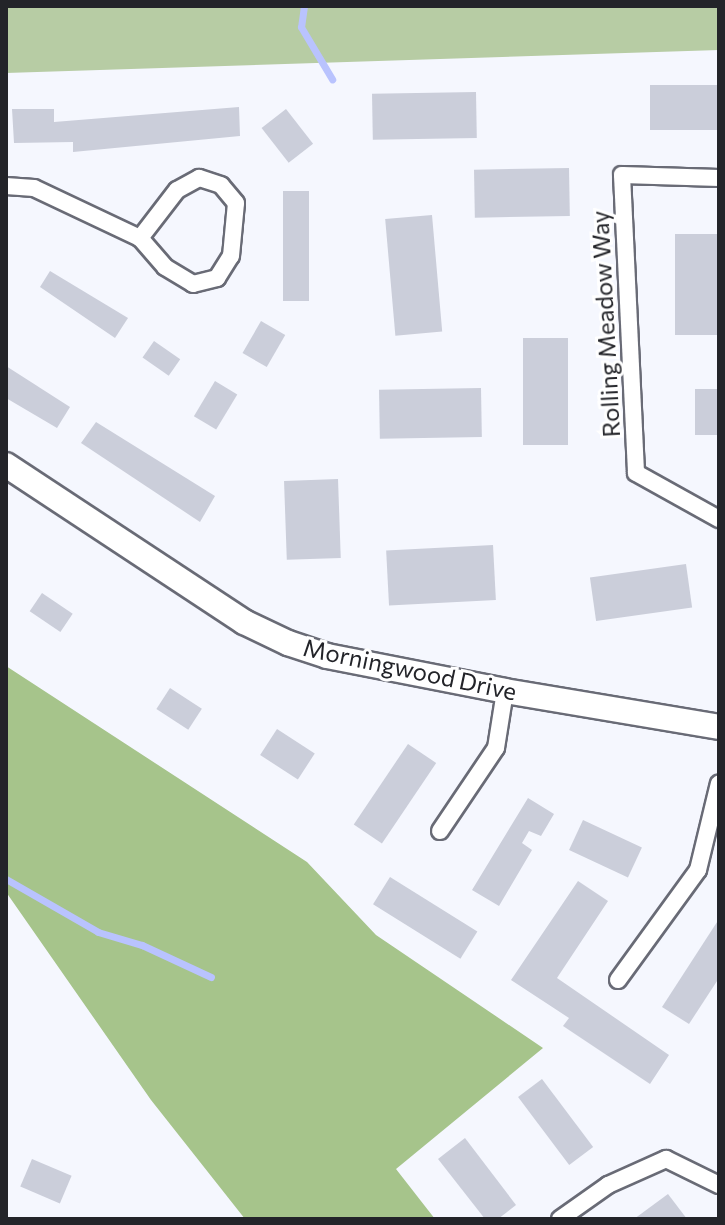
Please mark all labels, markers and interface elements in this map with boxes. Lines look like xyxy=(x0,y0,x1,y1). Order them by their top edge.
street label: Rolling Meadow Way xyxy=(585,210,625,438)
street label: Morningwood Drive xyxy=(301,632,519,706)

